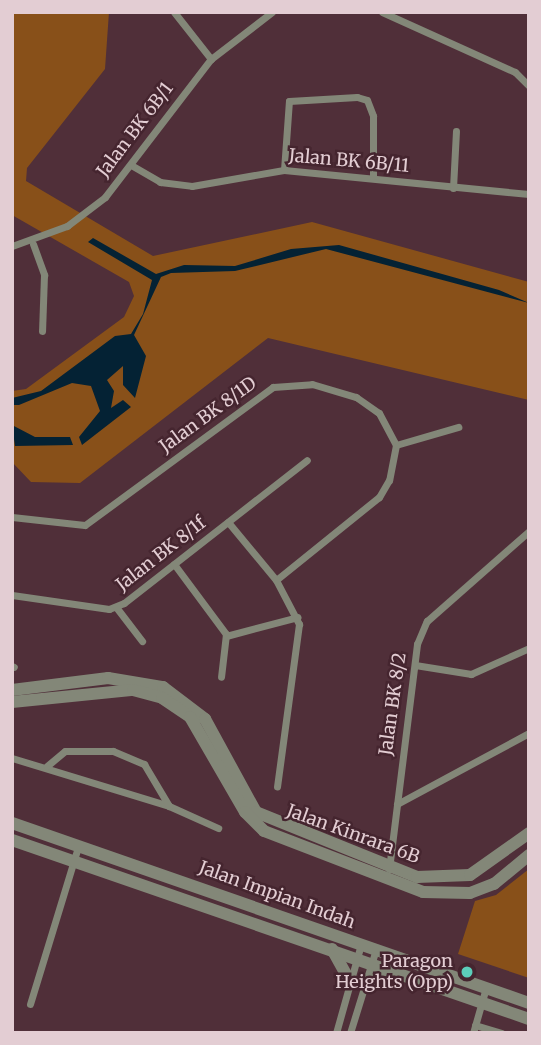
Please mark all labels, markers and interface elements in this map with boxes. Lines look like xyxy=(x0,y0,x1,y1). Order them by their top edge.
street label: Jalan BK 6B/1 xyxy=(92,78,178,182)
street label: Jalan BK 6B/11 xyxy=(288,145,410,177)
street label: Jalan BK 8/1D xyxy=(155,373,261,457)
street label: Jalan BK 8/1f xyxy=(112,512,210,596)
street label: Jalan BK 8/2 xyxy=(375,651,411,757)
street label: Jalan Kinrara 6B xyxy=(284,800,422,868)
street label: Jalan Impian Indah xyxy=(196,857,358,933)
place label: Paragon Heights (Opp) xyxy=(335,951,453,993)
marker: Paragon Heights (Opp) xyxy=(459,964,475,980)

